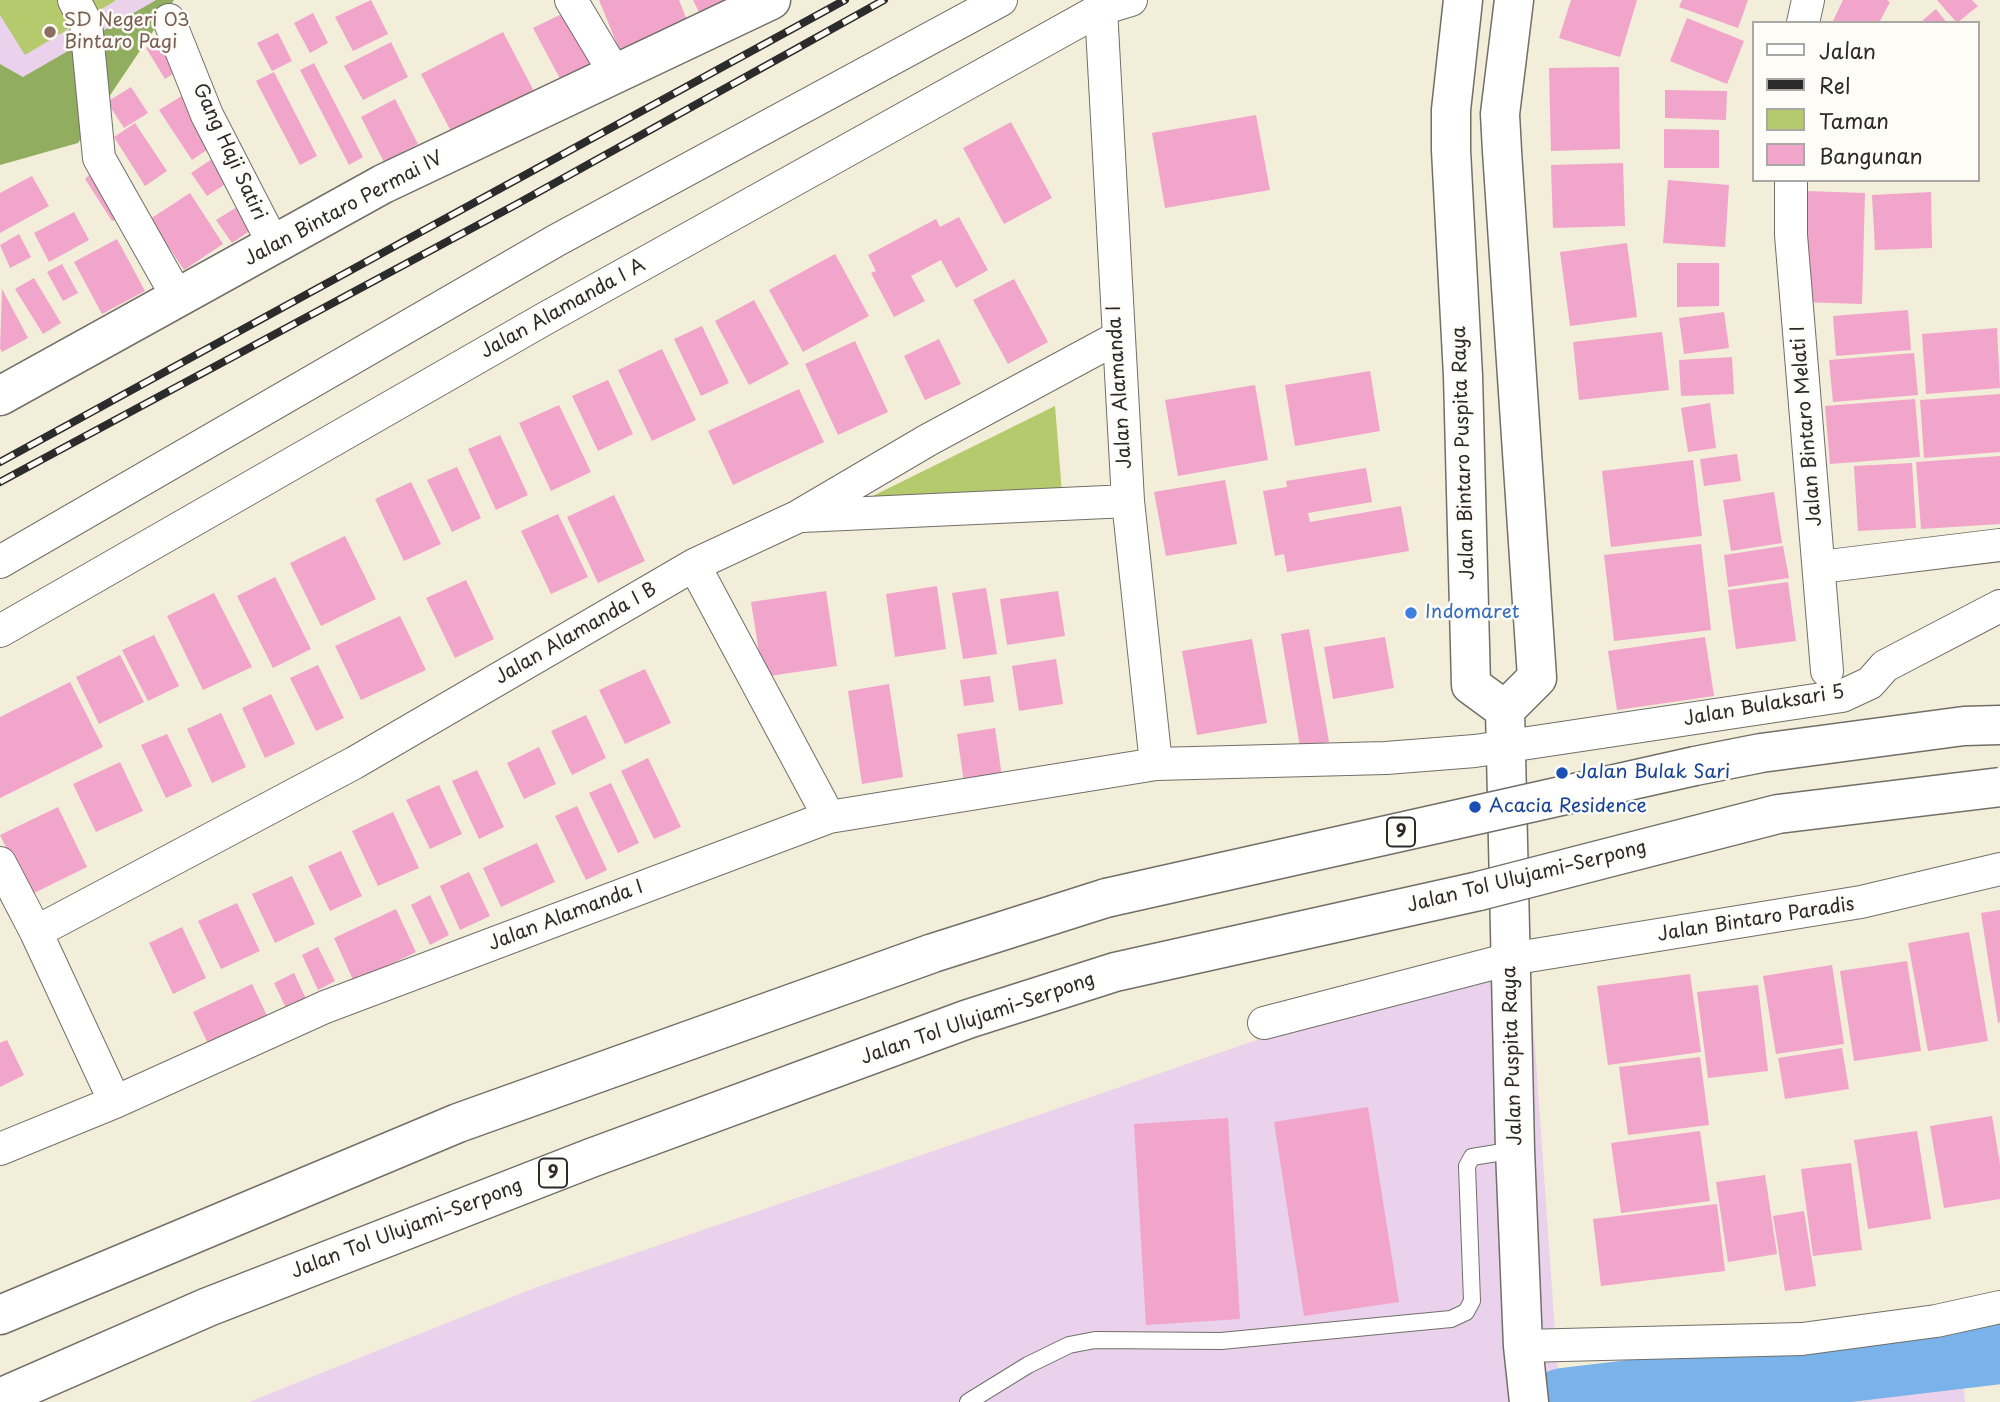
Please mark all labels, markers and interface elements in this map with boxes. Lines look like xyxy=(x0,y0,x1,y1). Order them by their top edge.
place label: SD Negeri 03 Bintaro Pagi xyxy=(64,10,190,54)
legend xyxy=(1752,21,1979,182)
marker: SD Negeri 03 Bintaro Pagi xyxy=(42,24,58,40)
text: Jalan xyxy=(1819,34,1876,66)
text: Rel xyxy=(1819,69,1850,101)
street label: Gang Haji Satiri xyxy=(187,80,271,224)
text: Taman xyxy=(1819,104,1889,136)
text: Bangunan xyxy=(1819,139,1923,171)
street label: Jalan Bintaro Permai IV xyxy=(241,147,447,271)
street label: Jalan Alamanda I A xyxy=(477,254,649,364)
street label: Jalan Alamanda I xyxy=(1103,304,1137,470)
street label: Jalan Bintaro Melati I xyxy=(1787,325,1827,527)
street label: Jalan Bintaro Puspita Raya xyxy=(1448,326,1480,580)
street label: Jalan Alamanda I B xyxy=(491,578,661,690)
place label: Indomaret xyxy=(1425,602,1519,624)
marker: Indomaret xyxy=(1403,605,1419,621)
street label: Jalan Bulaksari 5 xyxy=(1682,681,1846,731)
place label: Jalan Bulak Sari xyxy=(1576,762,1730,784)
marker: Jalan Bulak Sari xyxy=(1554,765,1570,781)
place label: Acacia Residence xyxy=(1489,796,1647,818)
marker: Acacia Residence xyxy=(1467,799,1483,815)
road number: 9 xyxy=(1387,818,1415,846)
street label: Jalan Tol Ulujami–Serpong xyxy=(1405,836,1649,918)
street label: Jalan Alamanda I xyxy=(485,876,647,956)
street label: Jalan Bintaro Paradis xyxy=(1656,893,1856,947)
street label: Jalan Puspita Raya xyxy=(1498,966,1528,1146)
street label: Jalan Tol Ulujami–Serpong xyxy=(858,968,1098,1070)
road number: 9 xyxy=(539,1158,567,1188)
street label: Jalan Tol Ulujami–Serpong xyxy=(288,1174,526,1284)

